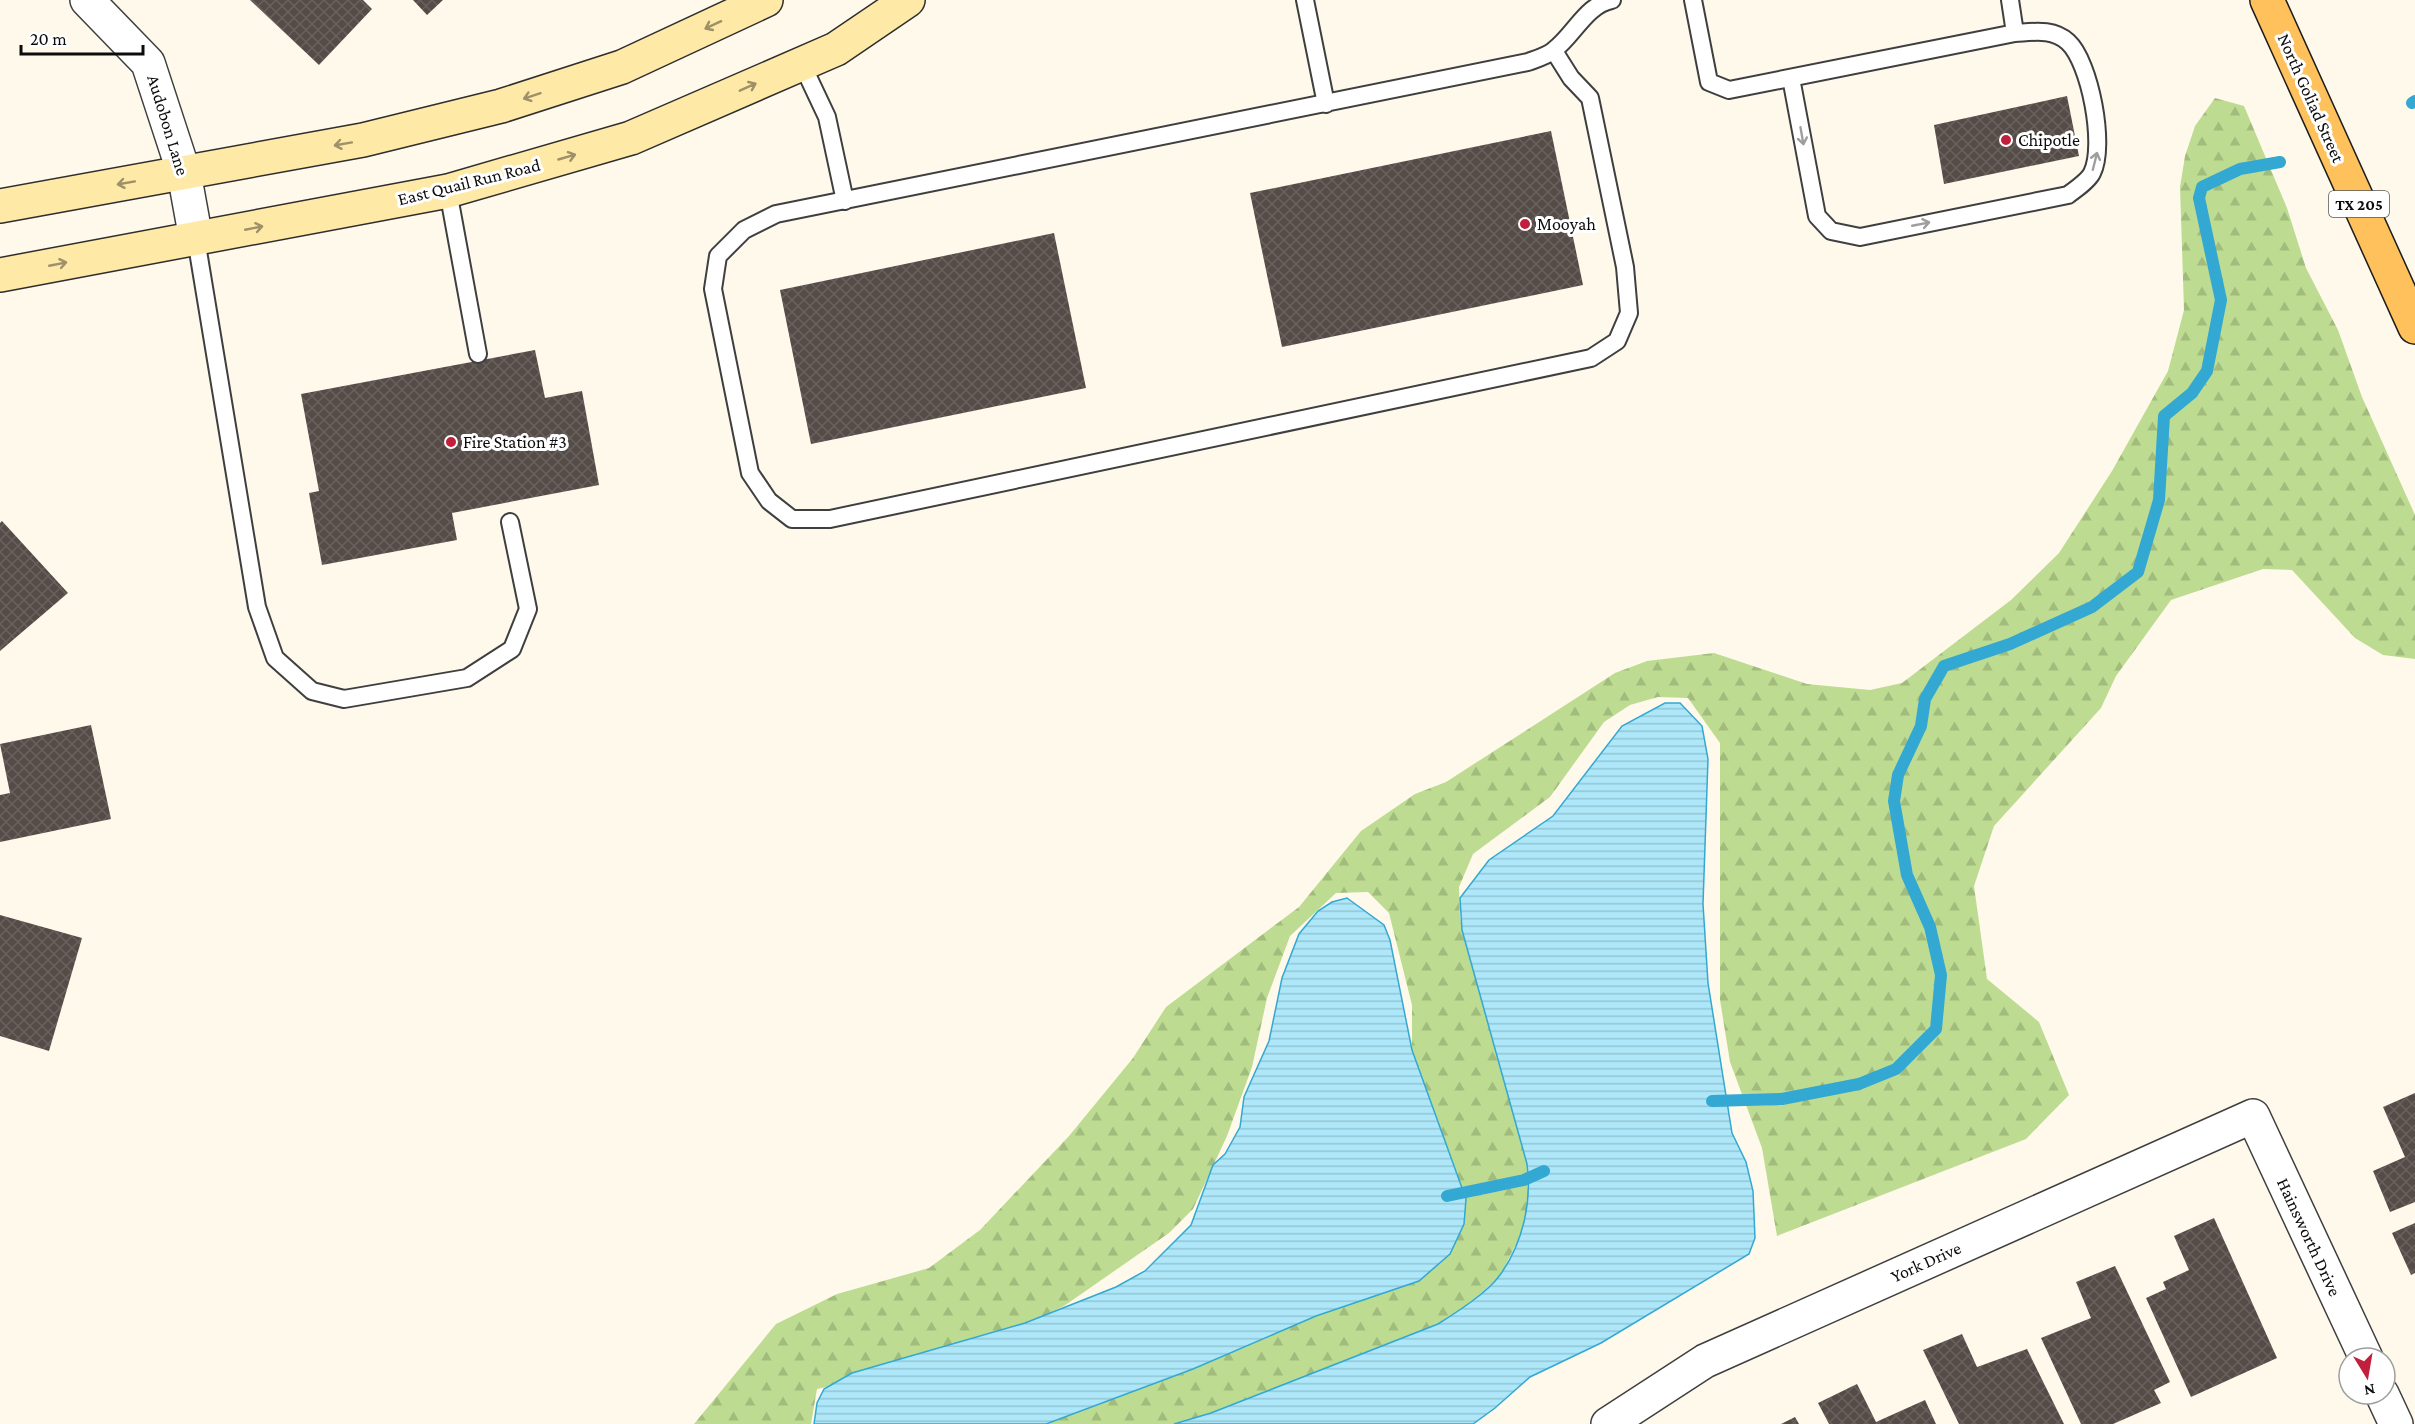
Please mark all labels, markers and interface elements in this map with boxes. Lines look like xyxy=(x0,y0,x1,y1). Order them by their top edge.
scale bar xyxy=(21,18,142,56)
one-way arrow xyxy=(704,19,722,31)
text: 20 m xyxy=(30,29,67,49)
street label: North Goliad Street xyxy=(2274,30,2349,167)
street label: Audobon Lane xyxy=(143,72,193,178)
one-way arrow xyxy=(739,81,757,92)
one-way arrow xyxy=(523,91,542,102)
one-way arrow xyxy=(1797,125,1808,145)
place label: Chipotle xyxy=(2018,130,2080,150)
marker: Chipotle xyxy=(1999,133,2013,147)
one-way arrow xyxy=(334,139,353,150)
one-way arrow xyxy=(557,151,576,162)
one-way arrow xyxy=(2090,152,2102,171)
street label: East Quail Run Road xyxy=(396,154,543,209)
one-way arrow xyxy=(117,178,136,189)
road number: TX 205 xyxy=(2329,191,2389,217)
place label: Mooyah xyxy=(1537,214,1596,234)
marker: Mooyah xyxy=(1518,217,1532,231)
one-way arrow xyxy=(1912,218,1931,230)
one-way arrow xyxy=(244,222,263,233)
one-way arrow xyxy=(47,258,67,269)
place label: Fire Station #3 xyxy=(463,432,567,452)
marker: Fire Station #3 xyxy=(444,435,458,449)
street label: Hainsworth Drive xyxy=(2273,1175,2345,1299)
street label: York Drive xyxy=(1888,1238,1964,1286)
north arrow xyxy=(2337,1346,2397,1406)
text: N xyxy=(2363,1381,2377,1400)

